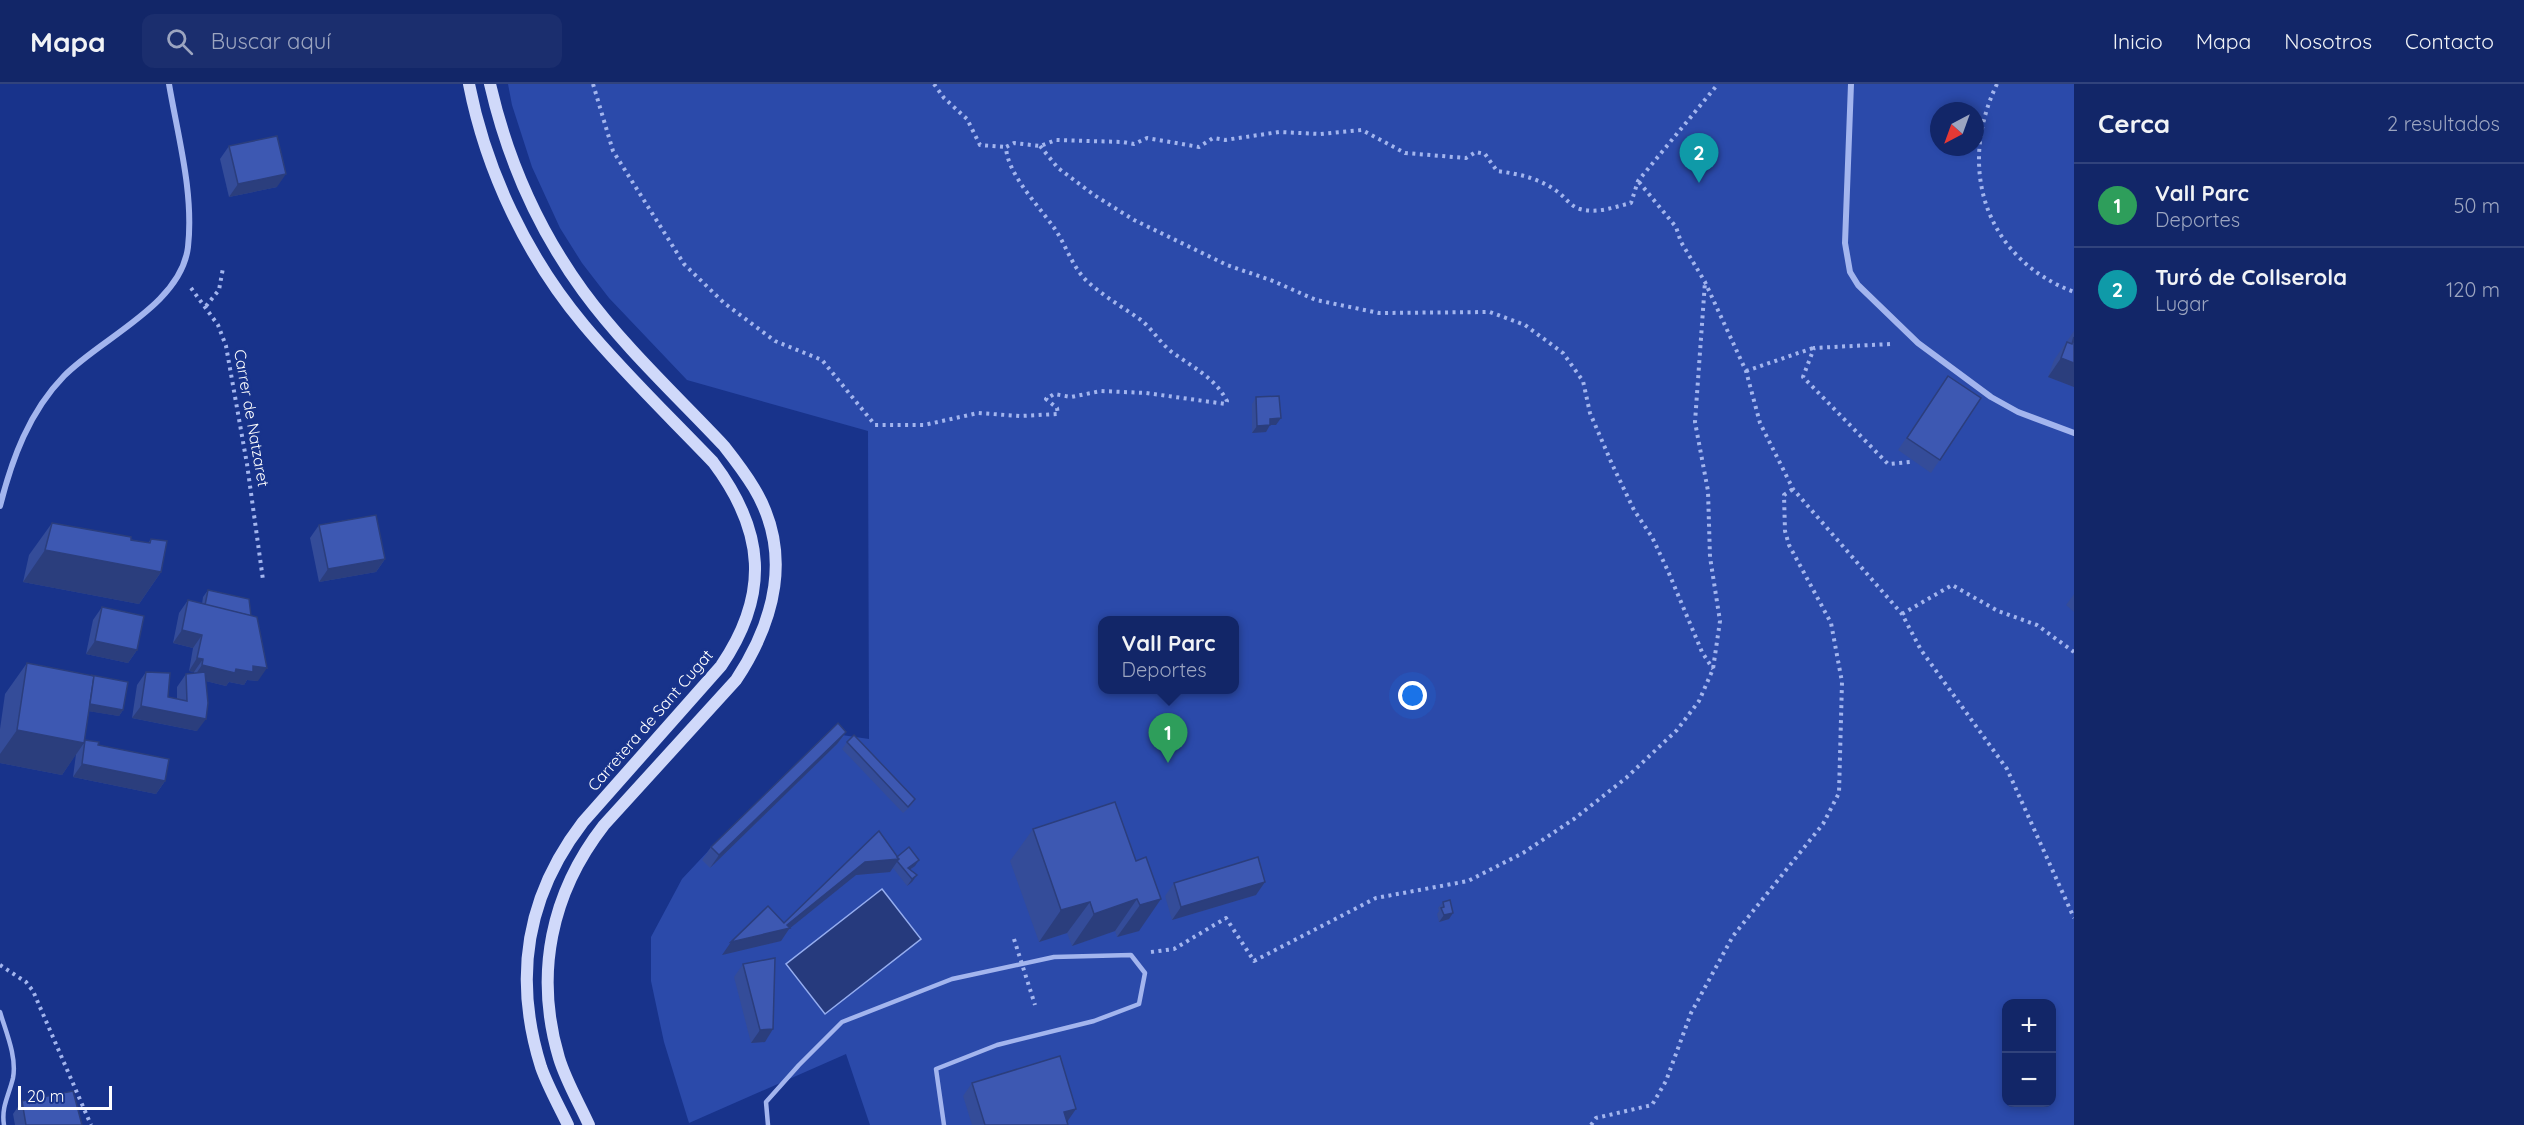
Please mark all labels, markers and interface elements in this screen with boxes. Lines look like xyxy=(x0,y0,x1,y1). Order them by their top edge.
search box xyxy=(142,14,562,68)
text: Mapa xyxy=(30,24,106,59)
icon: search xyxy=(163,25,196,58)
text: Buscar aquí xyxy=(211,27,331,55)
text: Inicio xyxy=(2113,28,2163,54)
text: Mapa xyxy=(2196,28,2251,54)
text: Nosotros xyxy=(2284,28,2372,54)
text: Contacto xyxy=(2405,28,2494,54)
north arrow xyxy=(1930,102,1984,156)
text: Cerca xyxy=(2098,107,2170,140)
text: 2 resultados xyxy=(2387,111,2500,136)
pin: 2 xyxy=(1680,134,1718,183)
text: Vall Parc xyxy=(2155,179,2249,207)
text: 1 xyxy=(2114,193,2121,218)
text: 50 m xyxy=(2454,193,2500,218)
text: Deportes xyxy=(2155,207,2240,232)
text: Turó de Collserola xyxy=(2155,263,2347,291)
text: 2 xyxy=(2112,277,2123,302)
text: 120 m xyxy=(2446,277,2500,302)
text: Lugar xyxy=(2155,291,2209,316)
street label: Carrer de Natzaret xyxy=(230,348,274,488)
popup xyxy=(1098,616,1239,694)
text: Vall Parc xyxy=(1122,629,1215,657)
street label: Carretera de Sant Cugat xyxy=(583,645,717,795)
text: Deportes xyxy=(1122,657,1207,682)
your location xyxy=(1398,681,1427,710)
pin: 1 xyxy=(1148,714,1188,763)
map controls xyxy=(2002,999,2056,1107)
button: + xyxy=(2002,999,2056,1053)
button: − xyxy=(2002,1053,2056,1107)
scale bar xyxy=(18,1083,112,1110)
text: 20 m xyxy=(27,1086,64,1106)

